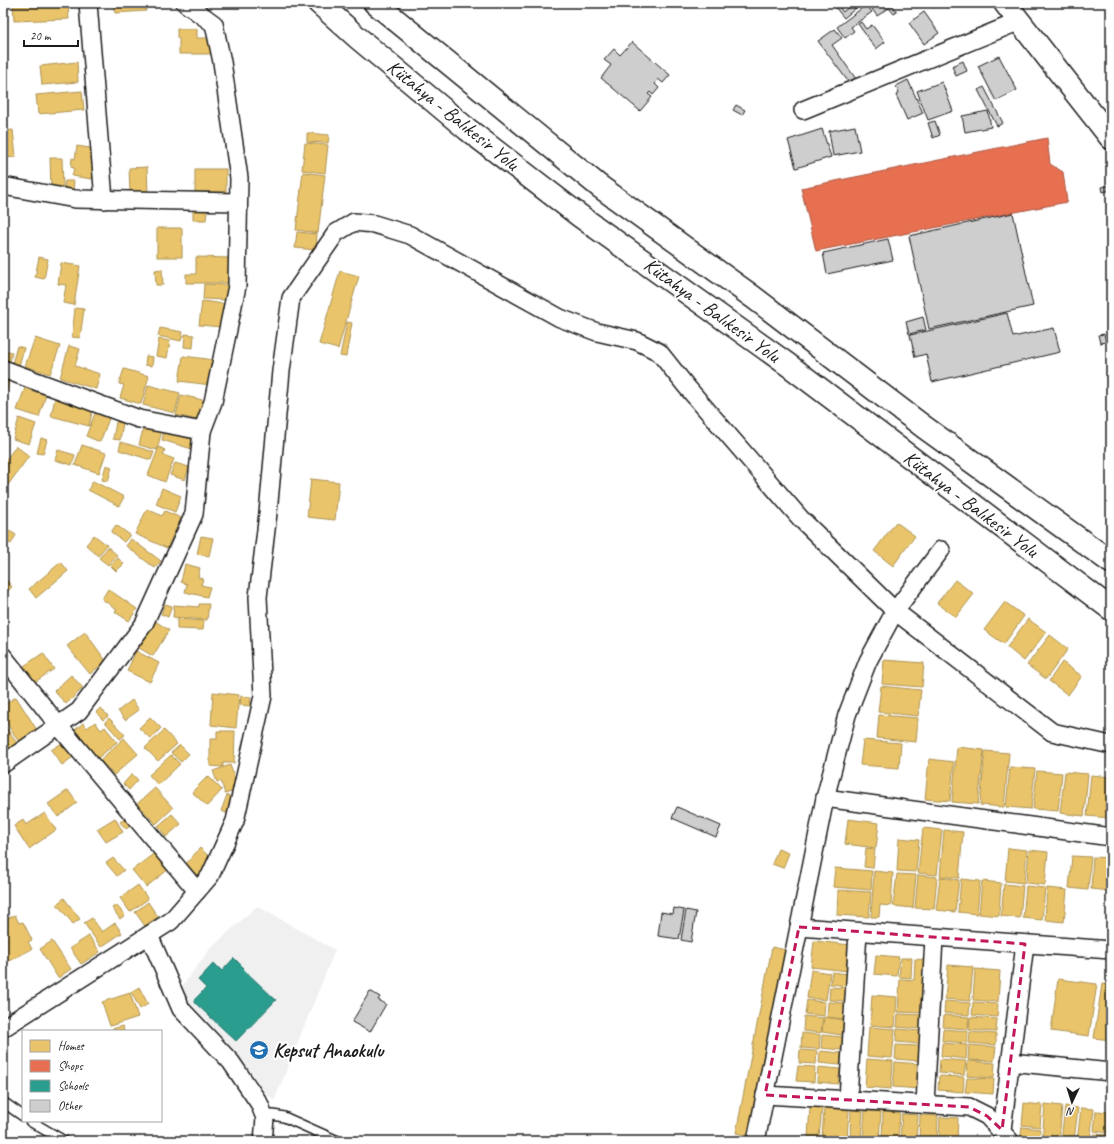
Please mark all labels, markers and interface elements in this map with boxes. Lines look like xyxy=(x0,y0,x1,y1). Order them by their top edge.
scale bar xyxy=(24,22,78,48)
text: 20 m xyxy=(30,28,52,44)
street label: Kütahya - Balıkesir Yolu xyxy=(382,54,525,177)
street label: Kütahya - Balıkesir Yolu xyxy=(639,252,786,369)
street label: Kütahya - Balıkesir Yolu xyxy=(899,445,1045,564)
legend xyxy=(22,1030,162,1122)
text: Homes xyxy=(58,1038,85,1054)
place label: Kepsut Anaokulu xyxy=(273,1038,385,1063)
school or university icon: Kepsut Anaokulu xyxy=(248,1039,270,1061)
text: Shops xyxy=(58,1058,83,1074)
text: Schools xyxy=(58,1078,90,1094)
north arrow xyxy=(1052,1082,1092,1122)
text: Other xyxy=(58,1098,84,1114)
text: N xyxy=(1065,1105,1075,1119)

